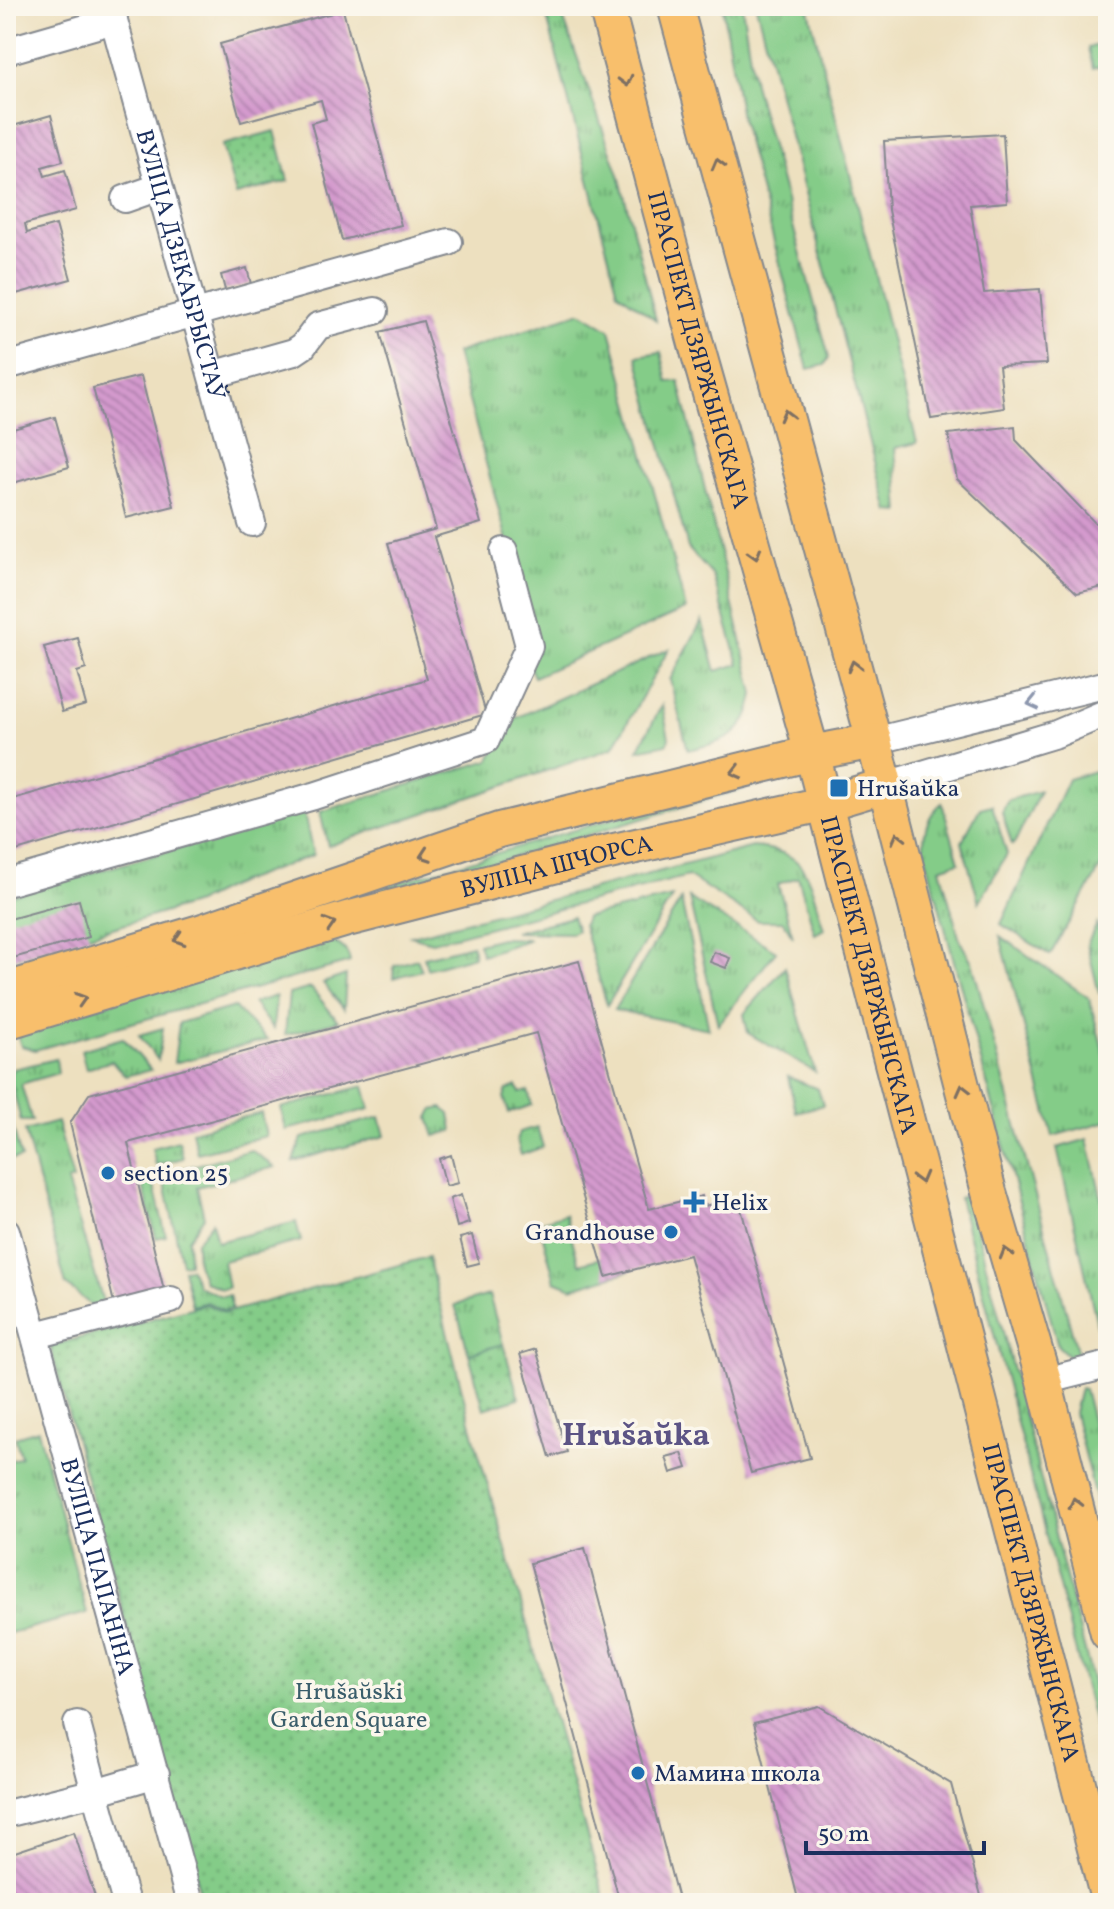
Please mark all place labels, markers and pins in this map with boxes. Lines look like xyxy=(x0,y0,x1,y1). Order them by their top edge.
place label: Hrušaŭka xyxy=(857,773,959,807)
marker: Hrušaŭka xyxy=(828,777,850,799)
place label: section 25 xyxy=(124,1158,228,1192)
marker: section 25 xyxy=(99,1164,117,1182)
place label: Helix xyxy=(712,1187,768,1221)
marker: Helix xyxy=(683,1191,705,1213)
place label: Grandhouse xyxy=(525,1217,655,1251)
marker: Grandhouse xyxy=(662,1223,680,1241)
place label: Мамина школа xyxy=(654,1758,821,1792)
marker: Мамина школа xyxy=(629,1764,647,1782)

